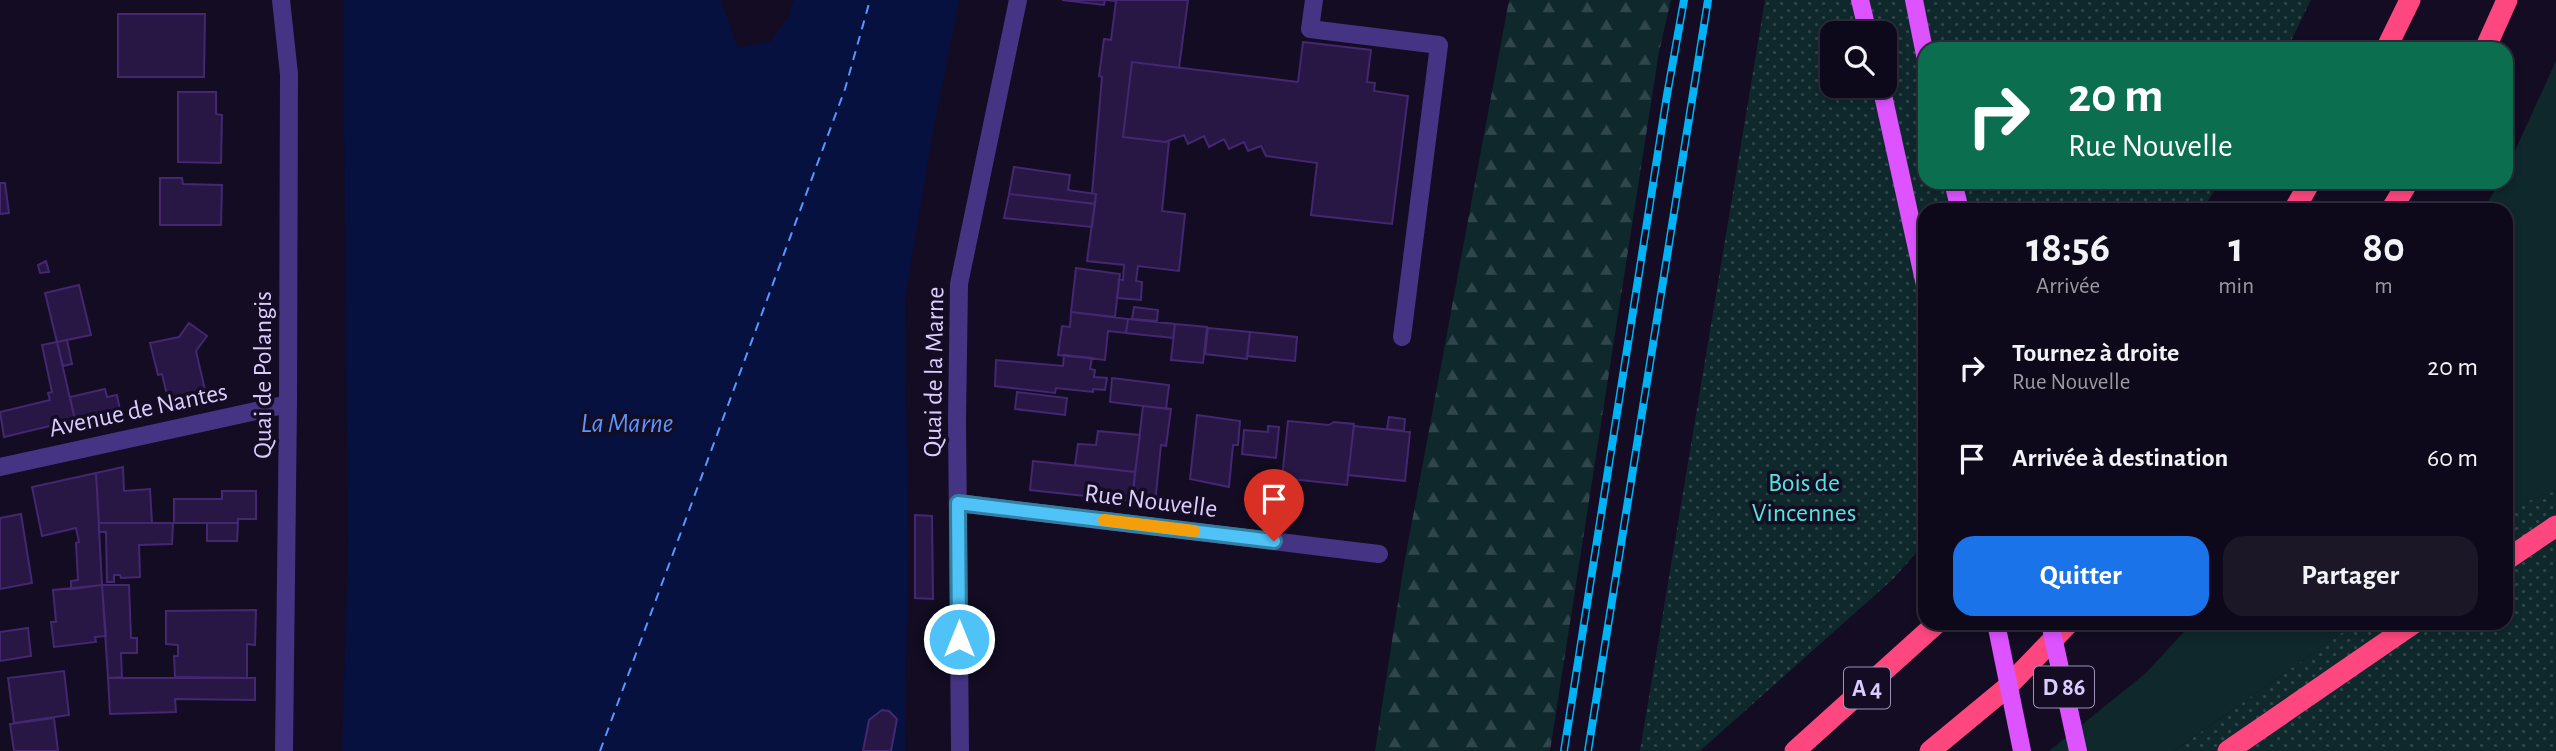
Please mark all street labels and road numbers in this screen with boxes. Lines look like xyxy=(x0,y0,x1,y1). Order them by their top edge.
street label: Quai de la Marne xyxy=(920,286,948,458)
street label: Quai de Polangis xyxy=(250,291,276,459)
street label: Avenue de Nantes xyxy=(47,378,230,442)
street label: Rue Nouvelle xyxy=(1083,480,1219,522)
road number: D 86 xyxy=(2034,666,2094,708)
road number: A 4 xyxy=(1844,668,1890,708)

